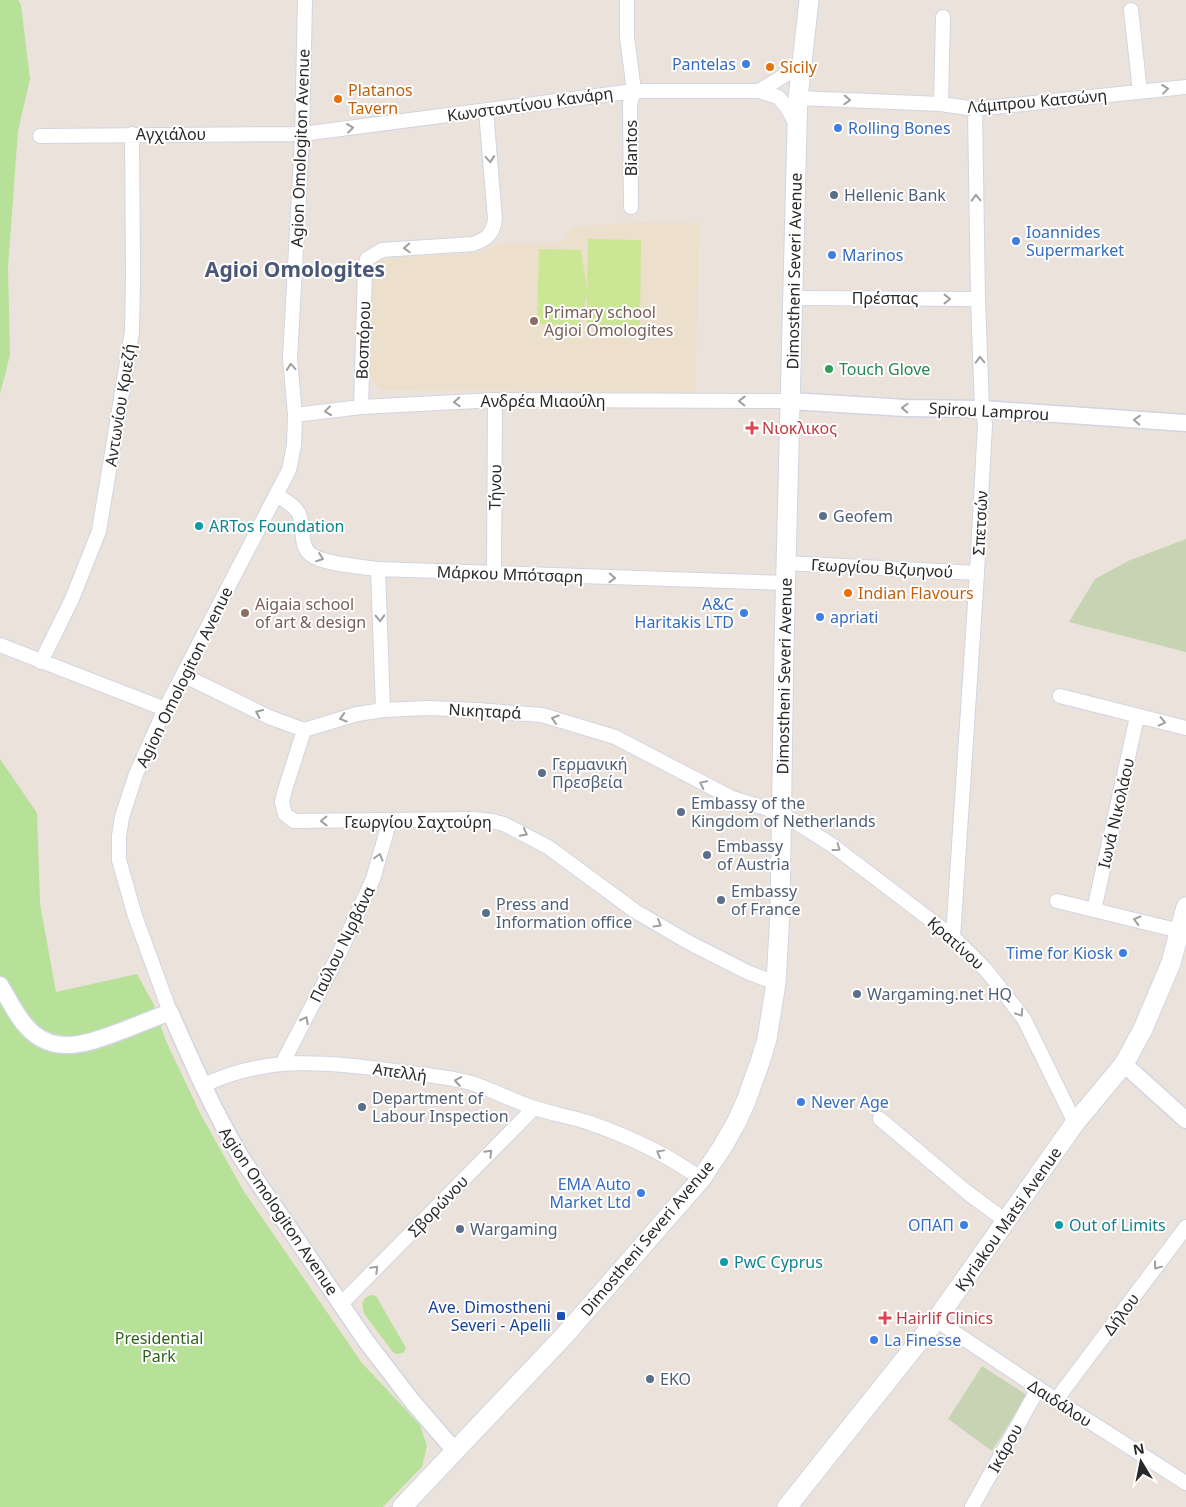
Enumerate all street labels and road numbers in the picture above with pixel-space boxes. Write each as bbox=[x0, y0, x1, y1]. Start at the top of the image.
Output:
street label: Agion Omologiton Avenue bbox=[286, 48, 314, 248]
street label: Κωνσταντίνου Κανάρη bbox=[446, 81, 614, 127]
street label: Λάμπρου Κατσώνη bbox=[966, 84, 1108, 118]
street label: Biantos bbox=[620, 120, 642, 176]
street label: Αγχιάλου bbox=[136, 123, 206, 145]
street label: Dimostheni Severi Avenue bbox=[781, 172, 807, 370]
street label: Πρέσπας bbox=[852, 287, 918, 309]
street label: Βοσπόρου bbox=[351, 300, 375, 380]
street label: Αντωνίου Κριεζή bbox=[99, 342, 141, 468]
street label: Ανδρέα Μιαούλη bbox=[481, 390, 605, 412]
street label: Spirou Lamprou bbox=[928, 397, 1050, 425]
street label: Τήνου bbox=[484, 464, 506, 510]
street label: Σπετσών bbox=[967, 490, 993, 556]
street label: Γεωργίου Βιζυηνού bbox=[810, 553, 954, 583]
street label: Μάρκου Μπότσαρη bbox=[436, 560, 584, 588]
street label: Dimostheni Severi Avenue bbox=[771, 577, 797, 775]
street label: Agion Omologiton Avenue bbox=[131, 583, 237, 771]
street label: Νικηταρά bbox=[448, 698, 522, 724]
street label: Ιωνά Νικολάου bbox=[1093, 756, 1139, 870]
street label: Γεωργίου Σαχτούρη bbox=[344, 811, 492, 833]
street label: Παύλου Νιρβάνα bbox=[304, 882, 380, 1006]
street label: Κρατίνου bbox=[923, 912, 989, 974]
street label: Απελλή bbox=[371, 1057, 429, 1087]
street label: Agion Omologiton Avenue bbox=[214, 1123, 344, 1299]
street label: Kyriakou Matsi Avenue bbox=[950, 1142, 1066, 1296]
street label: Dimostheni Severi Avenue bbox=[575, 1156, 719, 1320]
street label: Σβορώνου bbox=[403, 1170, 473, 1242]
street label: Δήλου bbox=[1098, 1288, 1144, 1340]
street label: Δαιδάλου bbox=[1024, 1374, 1096, 1432]
street label: Ικάρου bbox=[983, 1420, 1027, 1476]

